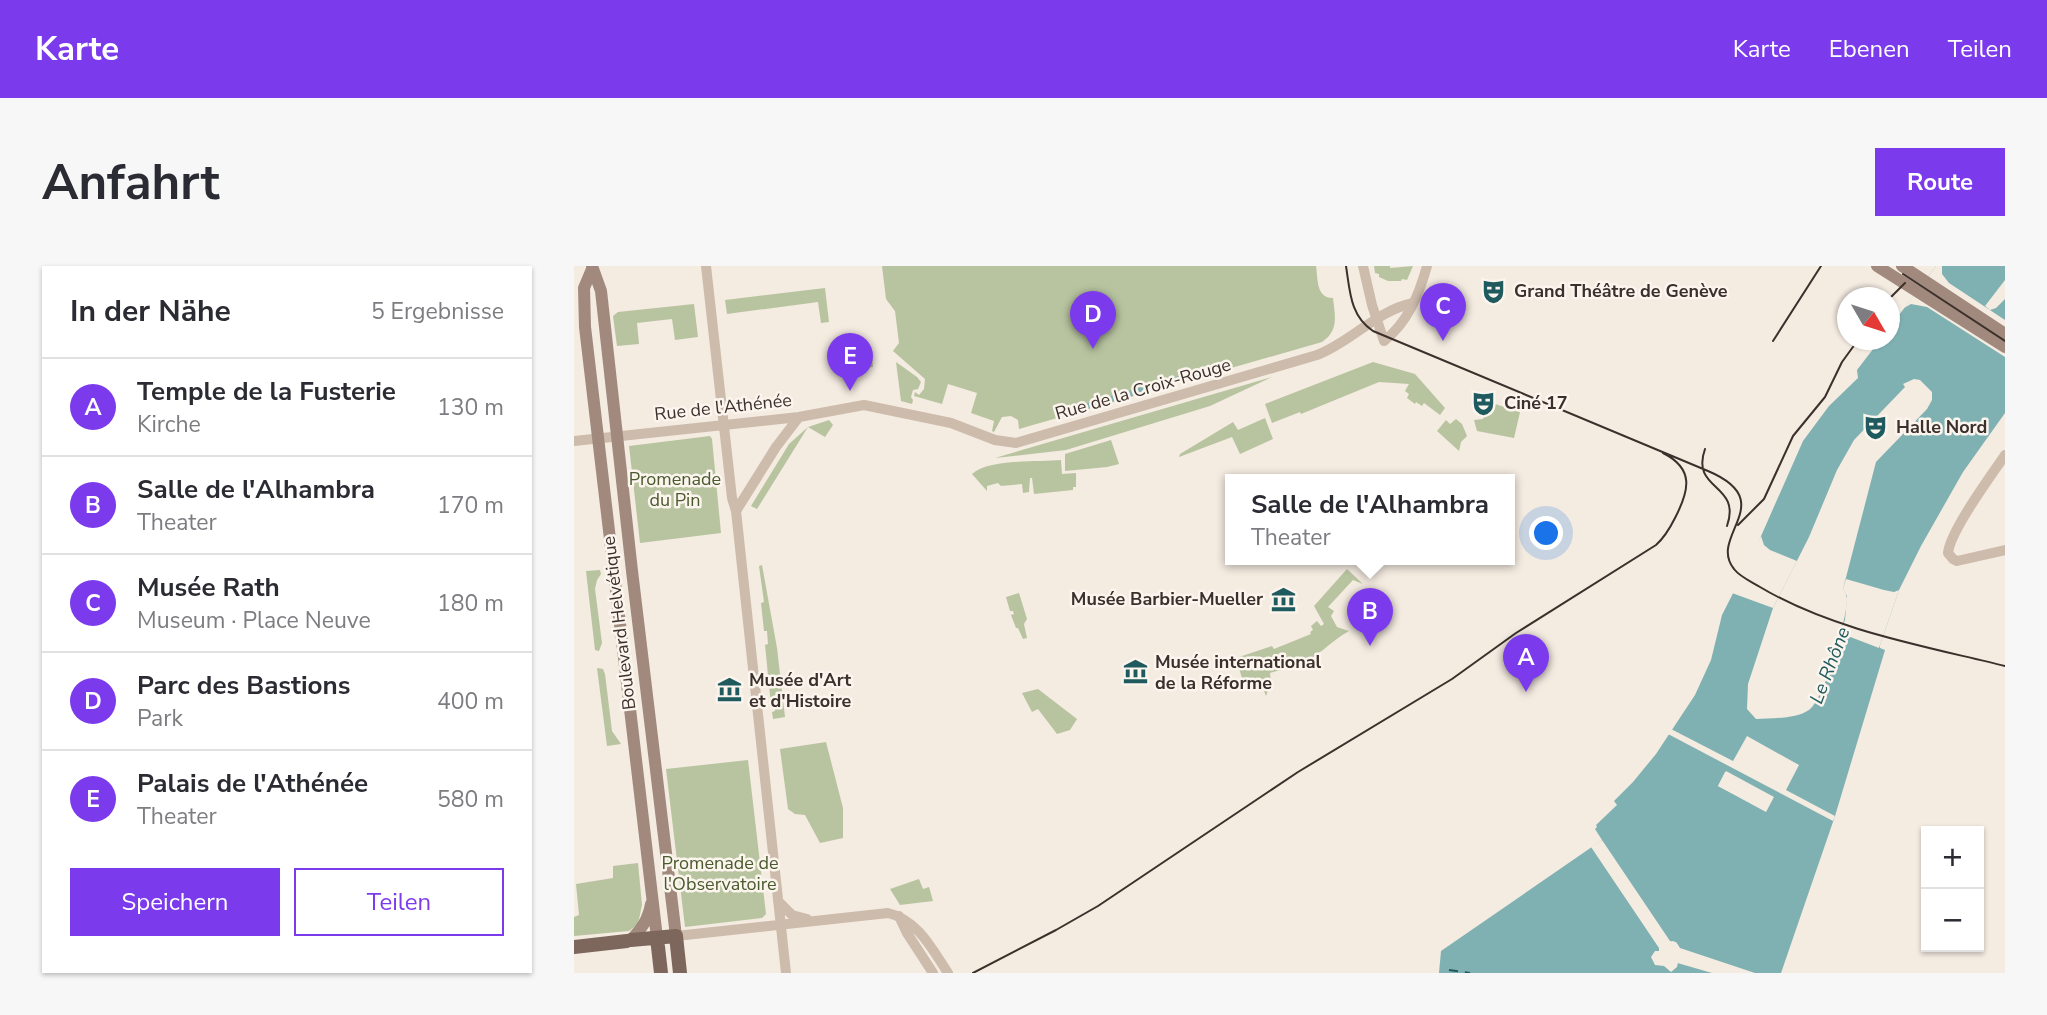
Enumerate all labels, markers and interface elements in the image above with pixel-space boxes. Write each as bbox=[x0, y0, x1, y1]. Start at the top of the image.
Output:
text: Karte bbox=[35, 27, 119, 72]
text: Karte bbox=[1733, 33, 1791, 65]
text: Ebenen bbox=[1829, 33, 1910, 65]
text: Teilen bbox=[1948, 33, 2012, 65]
button: Route bbox=[1875, 148, 2005, 216]
text: Anfahrt bbox=[42, 149, 220, 216]
theatre icon: Grand Théâtre de Genève bbox=[1480, 277, 1508, 305]
place label: Grand Théâtre de Genève bbox=[1514, 279, 1728, 303]
pin: C bbox=[1420, 283, 1466, 341]
north arrow bbox=[1837, 287, 1900, 350]
text: In der Nähe bbox=[70, 291, 231, 332]
pin: D bbox=[1070, 291, 1116, 349]
text: 5 Ergebnisse bbox=[371, 296, 504, 327]
pin: E bbox=[827, 333, 873, 391]
street label: Rue de la Croix-Rouge bbox=[1052, 352, 1234, 426]
text: Temple de la Fusterie bbox=[137, 374, 396, 409]
street label: Rue de l'Athénée bbox=[653, 388, 793, 426]
theatre icon: Ciné 17 bbox=[1470, 389, 1498, 417]
place label: Ciné 17 bbox=[1504, 391, 1568, 415]
text: A bbox=[84, 392, 102, 423]
text: 130 m bbox=[437, 392, 504, 423]
text: Kirche bbox=[137, 409, 201, 440]
theatre icon: Halle Nord bbox=[1862, 413, 1890, 441]
place label: Halle Nord bbox=[1896, 415, 1987, 439]
park label: Promenade du Pin bbox=[629, 467, 721, 512]
text: Salle de l'Alhambra bbox=[137, 472, 375, 507]
popup bbox=[1225, 474, 1515, 565]
text: Salle de l'Alhambra bbox=[1251, 487, 1489, 522]
text: B bbox=[85, 490, 101, 521]
text: 170 m bbox=[437, 490, 504, 521]
text: Theater bbox=[137, 507, 217, 538]
your location bbox=[1529, 516, 1563, 550]
text: Theater bbox=[1251, 522, 1331, 553]
street label: Boulevard Helvétique bbox=[596, 535, 642, 711]
text: Musée Rath bbox=[137, 570, 280, 605]
museum icon: Musée Barbier-Mueller bbox=[1269, 585, 1297, 613]
place label: Musée Barbier-Mueller bbox=[1071, 587, 1263, 611]
text: C bbox=[85, 588, 101, 619]
text: 180 m bbox=[437, 588, 504, 619]
pin: B bbox=[1347, 588, 1393, 646]
text: Museum · Place Neuve bbox=[137, 605, 371, 636]
water label: Le Rhône bbox=[1803, 623, 1856, 707]
pin: A bbox=[1503, 634, 1549, 692]
place label: Musée international de la Réforme bbox=[1155, 650, 1322, 695]
museum icon: Musée international de la Réforme bbox=[1121, 658, 1149, 686]
text: Parc des Bastions bbox=[137, 668, 350, 703]
place label: Musée d'Art et d'Histoire bbox=[749, 668, 852, 713]
museum icon: Musée d'Art et d'Histoire bbox=[715, 676, 743, 704]
text: D bbox=[84, 686, 102, 717]
text: 400 m bbox=[437, 686, 504, 717]
text: Park bbox=[137, 703, 183, 734]
text: Palais de l'Athénée bbox=[137, 766, 368, 801]
text: E bbox=[86, 784, 100, 815]
text: 580 m bbox=[437, 784, 504, 815]
text: Theater bbox=[137, 801, 217, 832]
map controls bbox=[1921, 826, 1984, 952]
button: + bbox=[1921, 826, 1984, 889]
park label: Promenade de l'Observatoire bbox=[661, 851, 779, 896]
button: Speichern bbox=[70, 868, 280, 936]
button: Teilen bbox=[294, 868, 504, 936]
button: − bbox=[1921, 889, 1984, 952]

